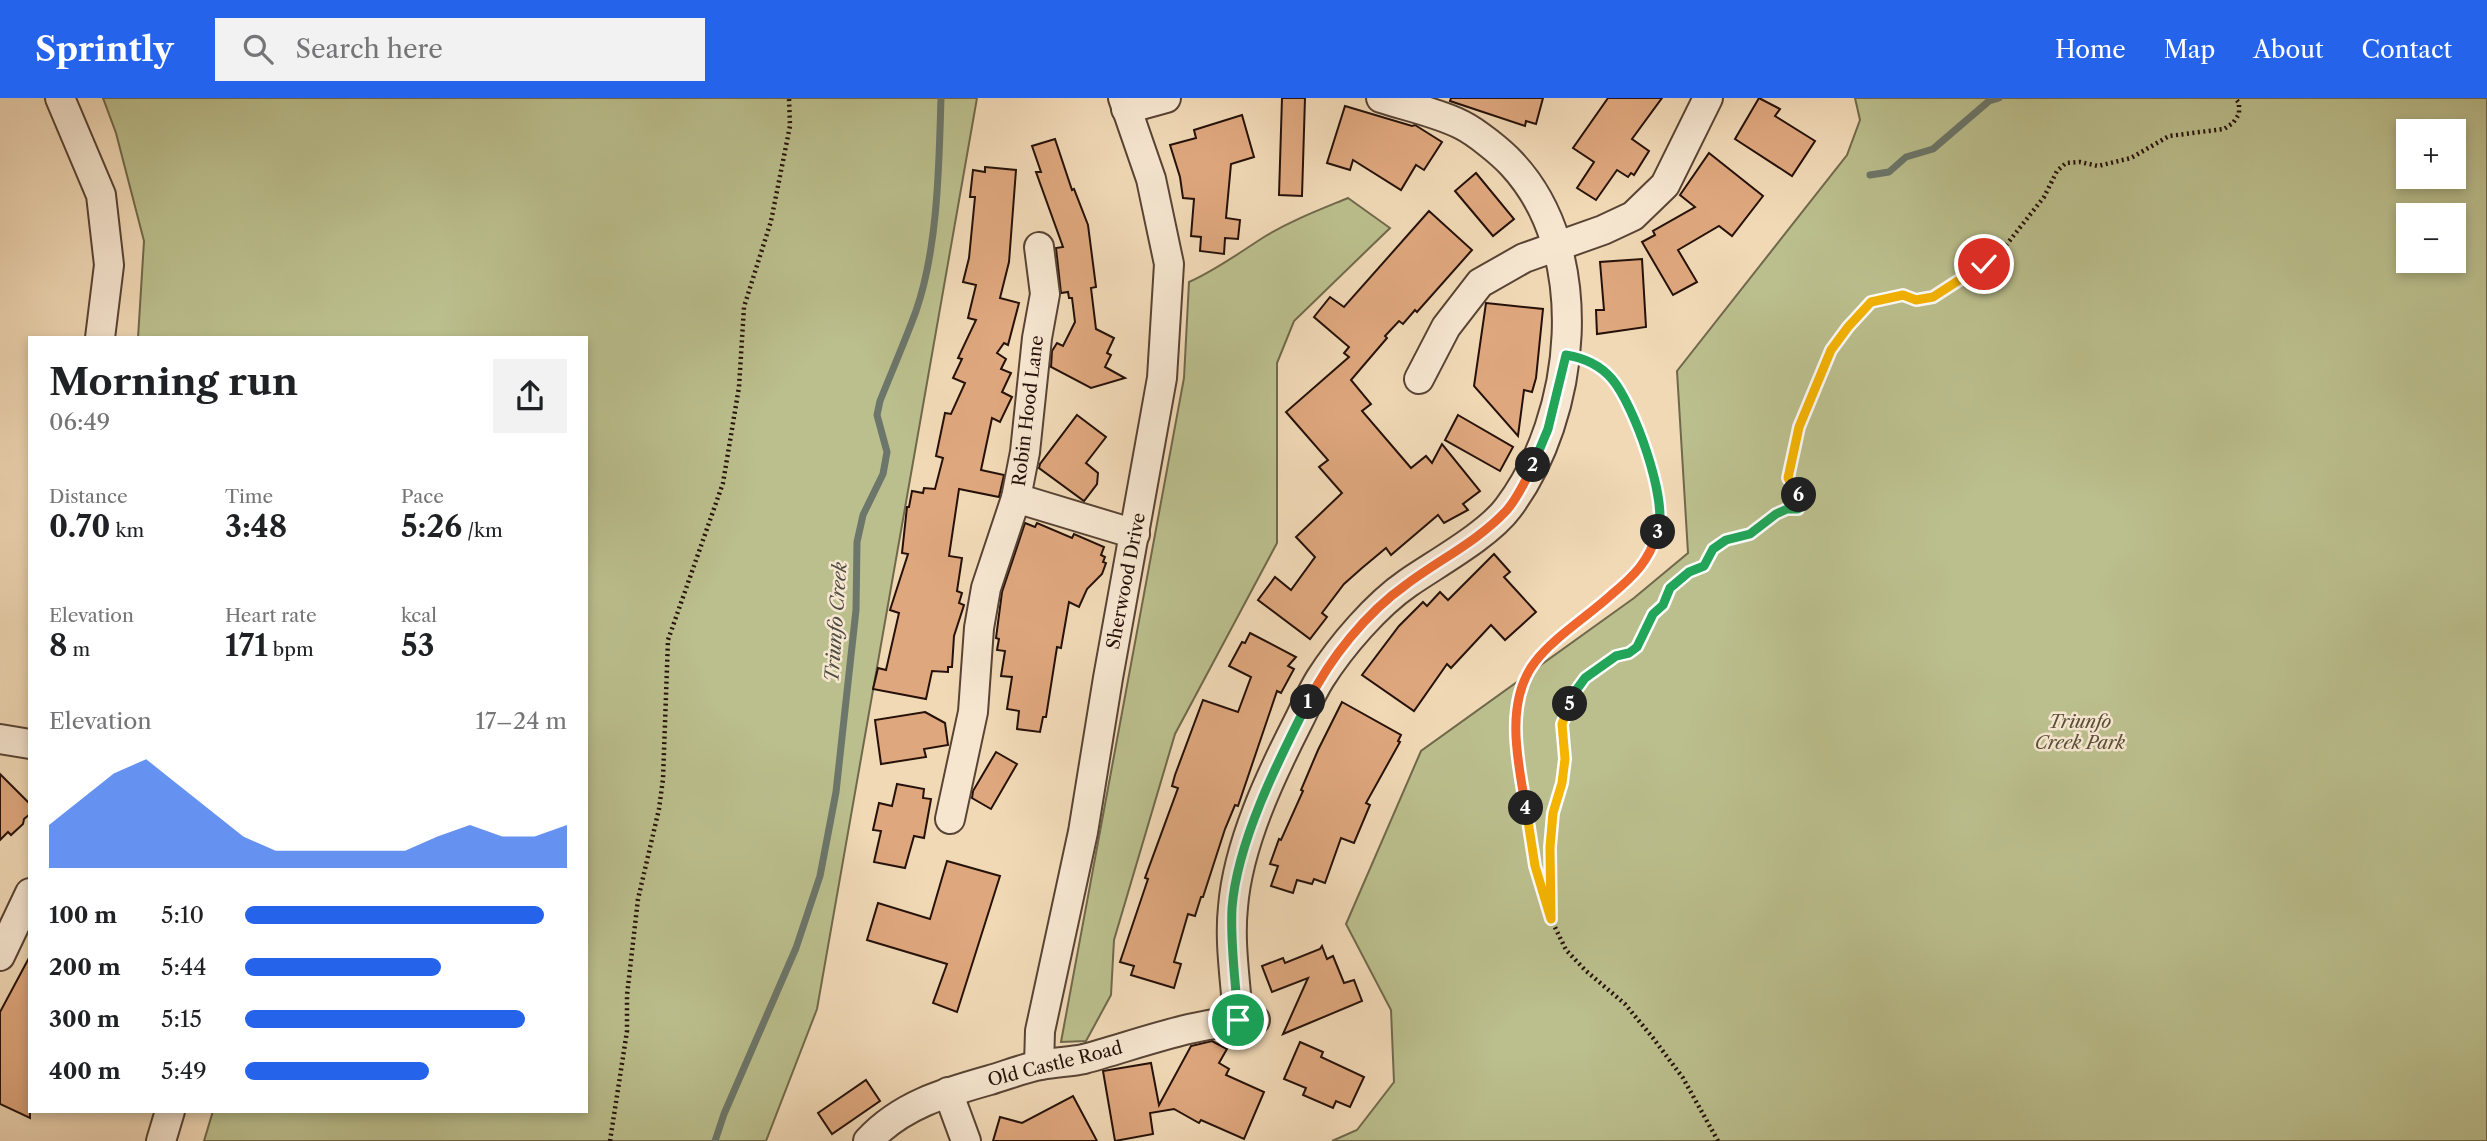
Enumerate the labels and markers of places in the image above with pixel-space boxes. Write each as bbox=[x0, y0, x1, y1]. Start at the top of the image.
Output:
pin bbox=[1954, 234, 2014, 294]
pin: 2 bbox=[1516, 448, 1550, 482]
pin: 6 bbox=[1782, 478, 1816, 512]
pin: 3 bbox=[1640, 514, 1676, 550]
pin: 1 bbox=[1290, 684, 1326, 720]
pin: 5 bbox=[1552, 686, 1588, 722]
pin: 4 bbox=[1508, 790, 1544, 826]
pin bbox=[1208, 990, 1268, 1050]

